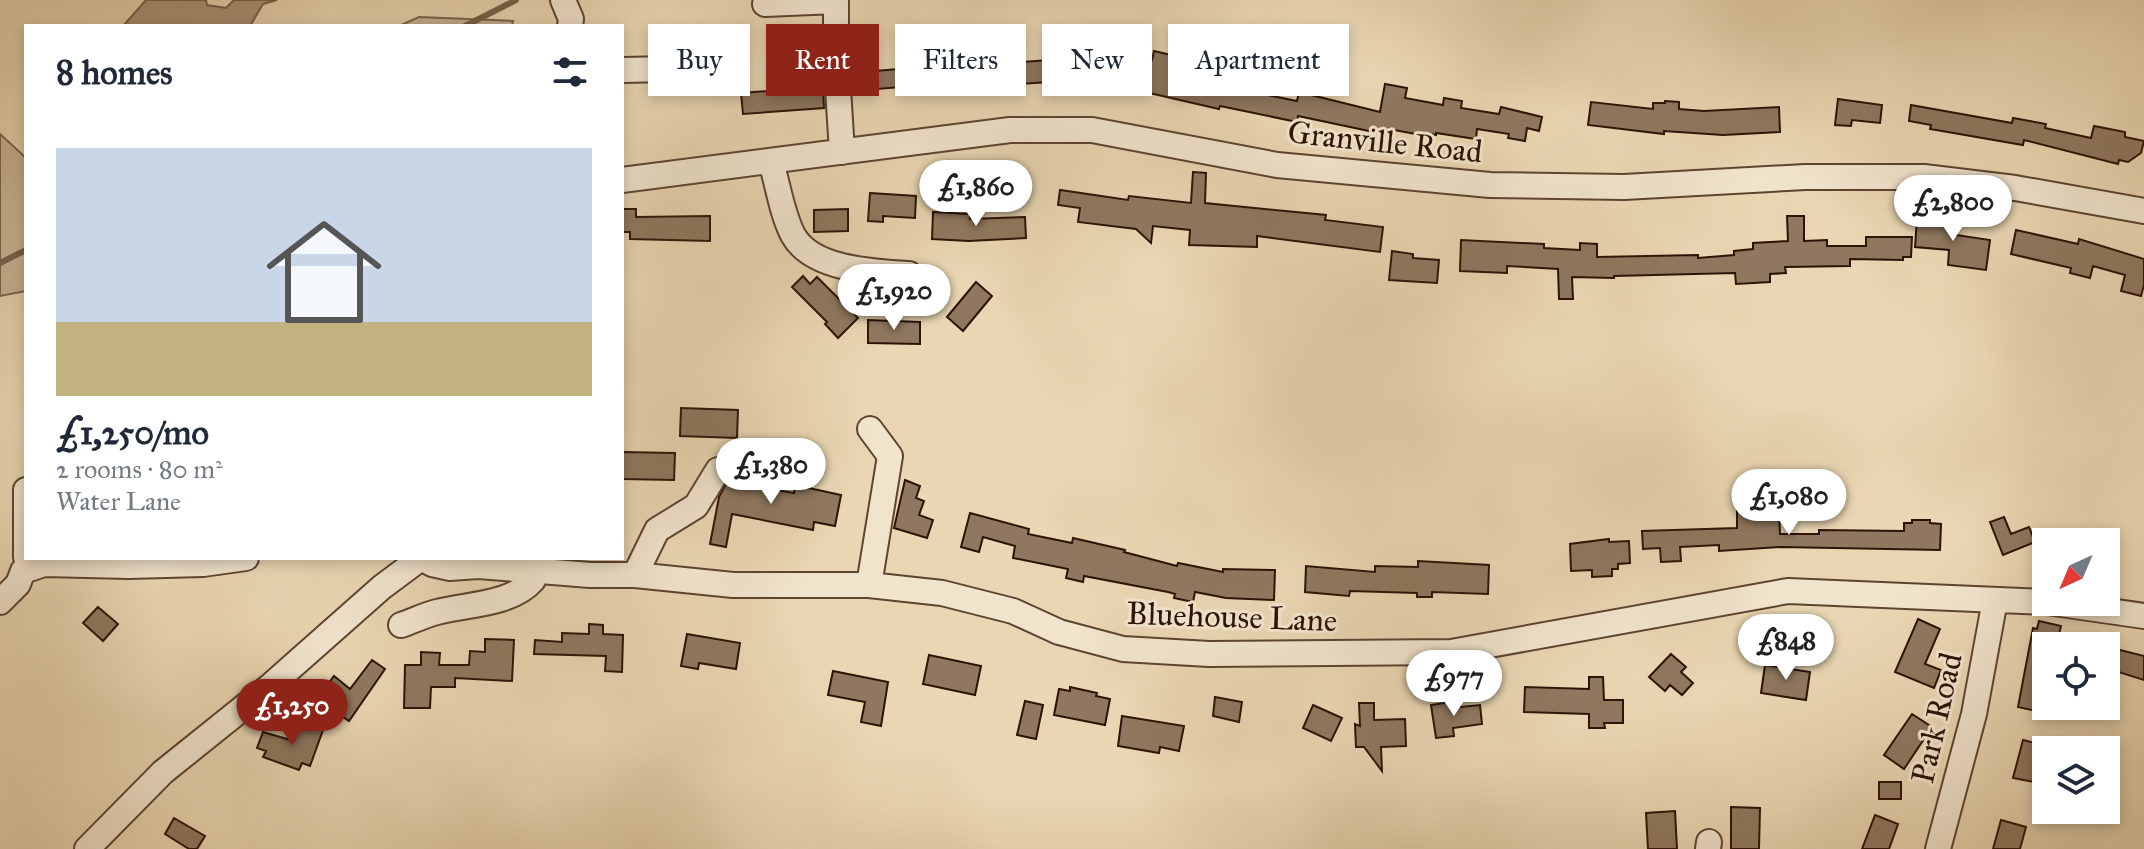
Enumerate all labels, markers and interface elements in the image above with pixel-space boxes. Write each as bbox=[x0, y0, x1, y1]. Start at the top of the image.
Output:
chip: Buy bbox=[648, 24, 750, 96]
chip: Rent bbox=[766, 24, 879, 96]
chip: Filters bbox=[895, 24, 1026, 96]
chip: New bbox=[1042, 24, 1152, 96]
chip: Apartment bbox=[1168, 24, 1349, 96]
icon: filters bbox=[548, 50, 592, 94]
text: 8 homes bbox=[56, 52, 172, 93]
street label: Granville Road bbox=[1286, 112, 1484, 172]
pin: £1,860 bbox=[911, 160, 1041, 228]
text: £1,860 bbox=[937, 170, 1015, 202]
pin: £2,800 bbox=[1888, 175, 2018, 243]
text: £2,800 bbox=[1912, 185, 1994, 217]
icon: home bbox=[252, 200, 396, 344]
pin: £1,920 bbox=[829, 264, 959, 332]
text: £1,920 bbox=[856, 274, 932, 306]
text: £1,250/mo bbox=[56, 412, 209, 453]
pin: £1,380 bbox=[706, 438, 836, 506]
text: £1,380 bbox=[734, 448, 808, 480]
text: 2 rooms · 80 m² bbox=[56, 453, 223, 485]
pin: £1,080 bbox=[1724, 469, 1854, 537]
text: £1,080 bbox=[1749, 479, 1829, 511]
text: Water Lane bbox=[56, 485, 181, 517]
north arrow bbox=[2032, 528, 2120, 616]
map controls bbox=[2032, 528, 2120, 824]
street label: Bluehouse Lane bbox=[1126, 594, 1338, 640]
pin: £848 bbox=[1739, 614, 1833, 682]
text: £848 bbox=[1756, 624, 1816, 656]
button: locate bbox=[2032, 632, 2120, 720]
street label: Park Road bbox=[1903, 649, 1971, 787]
pin: £977 bbox=[1407, 650, 1501, 718]
text: £977 bbox=[1424, 660, 1484, 692]
pin: £1,250 bbox=[227, 679, 357, 747]
text: £1,250 bbox=[255, 689, 329, 721]
button: layers bbox=[2032, 736, 2120, 824]

